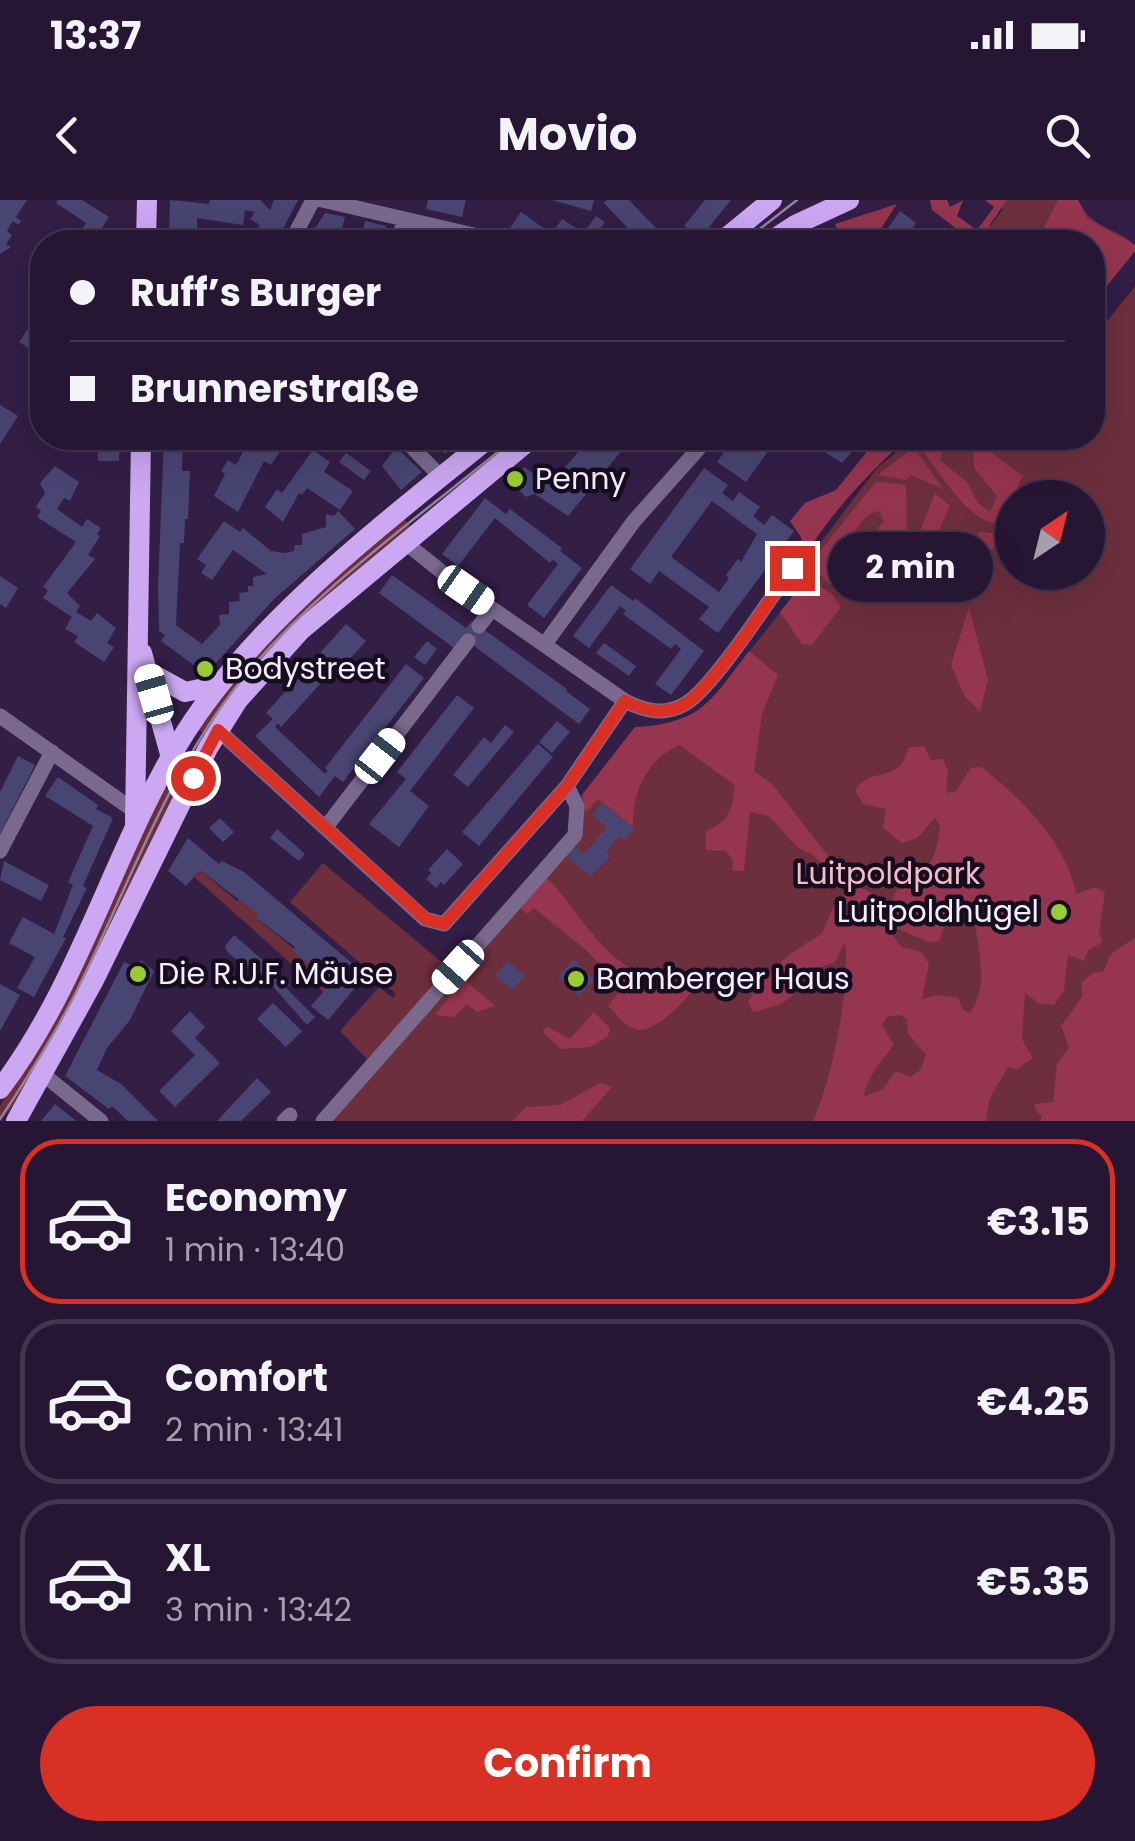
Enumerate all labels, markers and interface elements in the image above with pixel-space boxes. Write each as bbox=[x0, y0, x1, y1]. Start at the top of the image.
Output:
text: 13:37 bbox=[50, 9, 141, 62]
text: Movio bbox=[497, 103, 638, 166]
icon: back bbox=[40, 108, 95, 163]
icon: search bbox=[1040, 108, 1095, 163]
text: Ruff’s Burger bbox=[130, 266, 381, 319]
text: Brunnerstraße bbox=[130, 362, 419, 415]
place label: Penny bbox=[535, 457, 626, 500]
marker: Penny bbox=[504, 468, 526, 490]
north arrow bbox=[995, 480, 1105, 590]
map controls bbox=[995, 480, 1105, 590]
callout: 2 min bbox=[827, 533, 992, 603]
text: 2 min bbox=[866, 544, 955, 589]
route end bbox=[770, 546, 815, 591]
car bbox=[433, 561, 499, 619]
place label: Bodystreet bbox=[225, 647, 386, 690]
marker: Bodystreet bbox=[194, 658, 216, 680]
car bbox=[131, 661, 177, 727]
car bbox=[350, 723, 410, 789]
route start bbox=[171, 756, 216, 801]
park label: Luitpoldpark bbox=[796, 852, 981, 895]
place label: Luitpoldhügel bbox=[837, 890, 1039, 933]
marker: Luitpoldhügel bbox=[1048, 901, 1070, 923]
car bbox=[427, 935, 489, 999]
place label: Die R.U.F. Mäuse bbox=[158, 952, 393, 995]
place label: Bamberger Haus bbox=[596, 957, 850, 1000]
marker: Die R.U.F. Mäuse bbox=[127, 963, 149, 985]
marker: Bamberger Haus bbox=[565, 968, 587, 990]
text: Economy bbox=[165, 1171, 347, 1224]
icon: car bbox=[45, 1177, 135, 1267]
text: €3.15 bbox=[987, 1195, 1090, 1248]
text: 1 min · 13:40 bbox=[165, 1227, 345, 1272]
text: Comfort bbox=[165, 1351, 328, 1404]
icon: car bbox=[45, 1357, 135, 1447]
text: €4.25 bbox=[977, 1375, 1090, 1428]
text: 2 min · 13:41 bbox=[165, 1407, 343, 1452]
text: XL bbox=[165, 1531, 210, 1584]
icon: car bbox=[45, 1537, 135, 1627]
text: €5.35 bbox=[977, 1555, 1090, 1608]
text: 3 min · 13:42 bbox=[165, 1587, 352, 1632]
button: Confirm bbox=[40, 1706, 1095, 1821]

